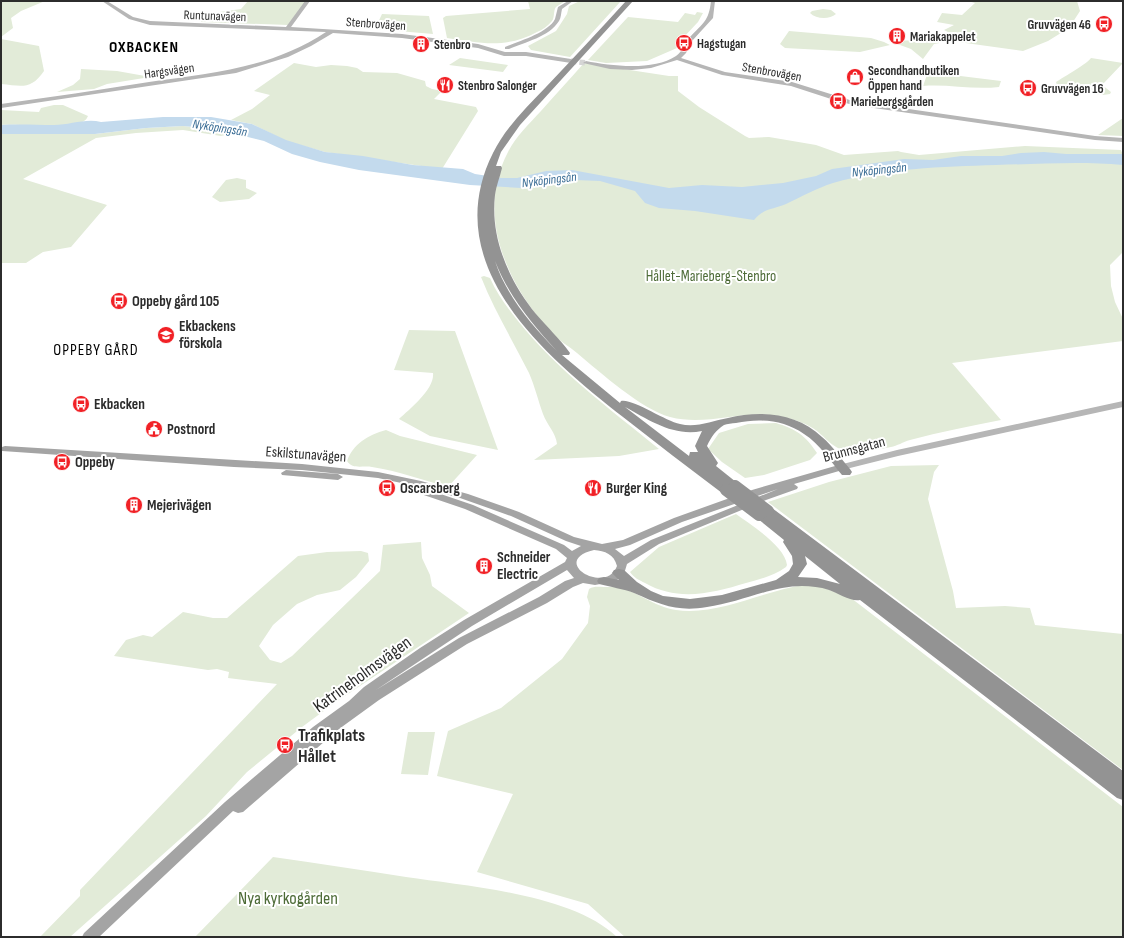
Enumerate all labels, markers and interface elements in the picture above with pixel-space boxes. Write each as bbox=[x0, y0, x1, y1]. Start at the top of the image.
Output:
street label: Runtunavägen bbox=[183, 7, 247, 25]
street label: Stenbrovägen bbox=[345, 14, 407, 34]
bus stop icon: Gruvvägen 46 bbox=[1094, 14, 1114, 34]
place label: Gruvvägen 46 bbox=[1028, 17, 1091, 33]
building icon: Mariakappelet bbox=[887, 26, 907, 46]
place label: Mariakappelet bbox=[910, 29, 976, 45]
bus stop icon: Hagstugan bbox=[674, 33, 694, 53]
building icon: Stenbro bbox=[411, 34, 431, 54]
place label: Hagstugan bbox=[697, 36, 746, 52]
place label: Stenbro bbox=[434, 37, 471, 53]
district label: OXBACKEN bbox=[109, 38, 179, 57]
street label: Stenbrovägen bbox=[741, 59, 803, 85]
street label: Hargsvägen bbox=[143, 60, 195, 82]
place label: Secondhandbutiken Öppen hand bbox=[868, 63, 960, 94]
shop icon: Secondhandbutiken Öppen hand bbox=[845, 67, 865, 87]
restaurant icon: Stenbro Salonger bbox=[435, 75, 455, 95]
place label: Stenbro Salonger bbox=[458, 78, 537, 94]
bus stop icon: Gruvvägen 16 bbox=[1018, 78, 1038, 98]
place label: Gruvvägen 16 bbox=[1041, 81, 1104, 97]
bus stop icon: Mariebergsgården bbox=[828, 91, 848, 111]
place label: Mariebergsgården bbox=[851, 94, 934, 110]
water label: Nyköpingsån bbox=[191, 116, 249, 140]
water label: Nyköpingsån bbox=[851, 159, 908, 181]
water label: Nyköpingsån bbox=[521, 169, 578, 191]
park label: Hållet-Marieberg-Stenbro bbox=[646, 267, 776, 286]
bus stop icon: Oppeby gård 105 bbox=[109, 291, 129, 311]
place label: Oppeby gård 105 bbox=[132, 292, 220, 311]
place label: Ekbackens förskola bbox=[179, 317, 236, 353]
school or university icon: Ekbackens förskola bbox=[156, 325, 176, 345]
district label: OPPEBY GÅRD bbox=[53, 341, 139, 360]
bus stop icon: Ekbacken bbox=[71, 394, 91, 414]
place label: Ekbacken bbox=[94, 395, 145, 414]
public building icon: Postnord bbox=[144, 419, 164, 439]
place label: Postnord bbox=[167, 420, 215, 439]
street label: Brunnsgatan bbox=[821, 432, 887, 467]
street label: Eskilstunavägen bbox=[265, 442, 347, 467]
bus stop icon: Oppeby bbox=[52, 452, 72, 472]
place label: Oppeby bbox=[75, 453, 116, 472]
bus stop icon: Oscarsberg bbox=[377, 478, 397, 498]
restaurant icon: Burger King bbox=[583, 478, 603, 498]
place label: Oscarsberg bbox=[400, 479, 460, 498]
place label: Burger King bbox=[606, 479, 668, 498]
building icon: Mejerivägen bbox=[124, 495, 144, 515]
place label: Mejerivägen bbox=[147, 496, 211, 515]
place label: Schneider Electric bbox=[497, 548, 551, 584]
building icon: Schneider Electric bbox=[474, 556, 494, 576]
street label: Katrineholmsvägen bbox=[309, 632, 415, 717]
place label: Trafikplats Hållet bbox=[298, 725, 365, 767]
bus stop icon: Trafikplats Hållet bbox=[275, 735, 295, 755]
park label: Nya kyrkogården bbox=[238, 888, 338, 909]

